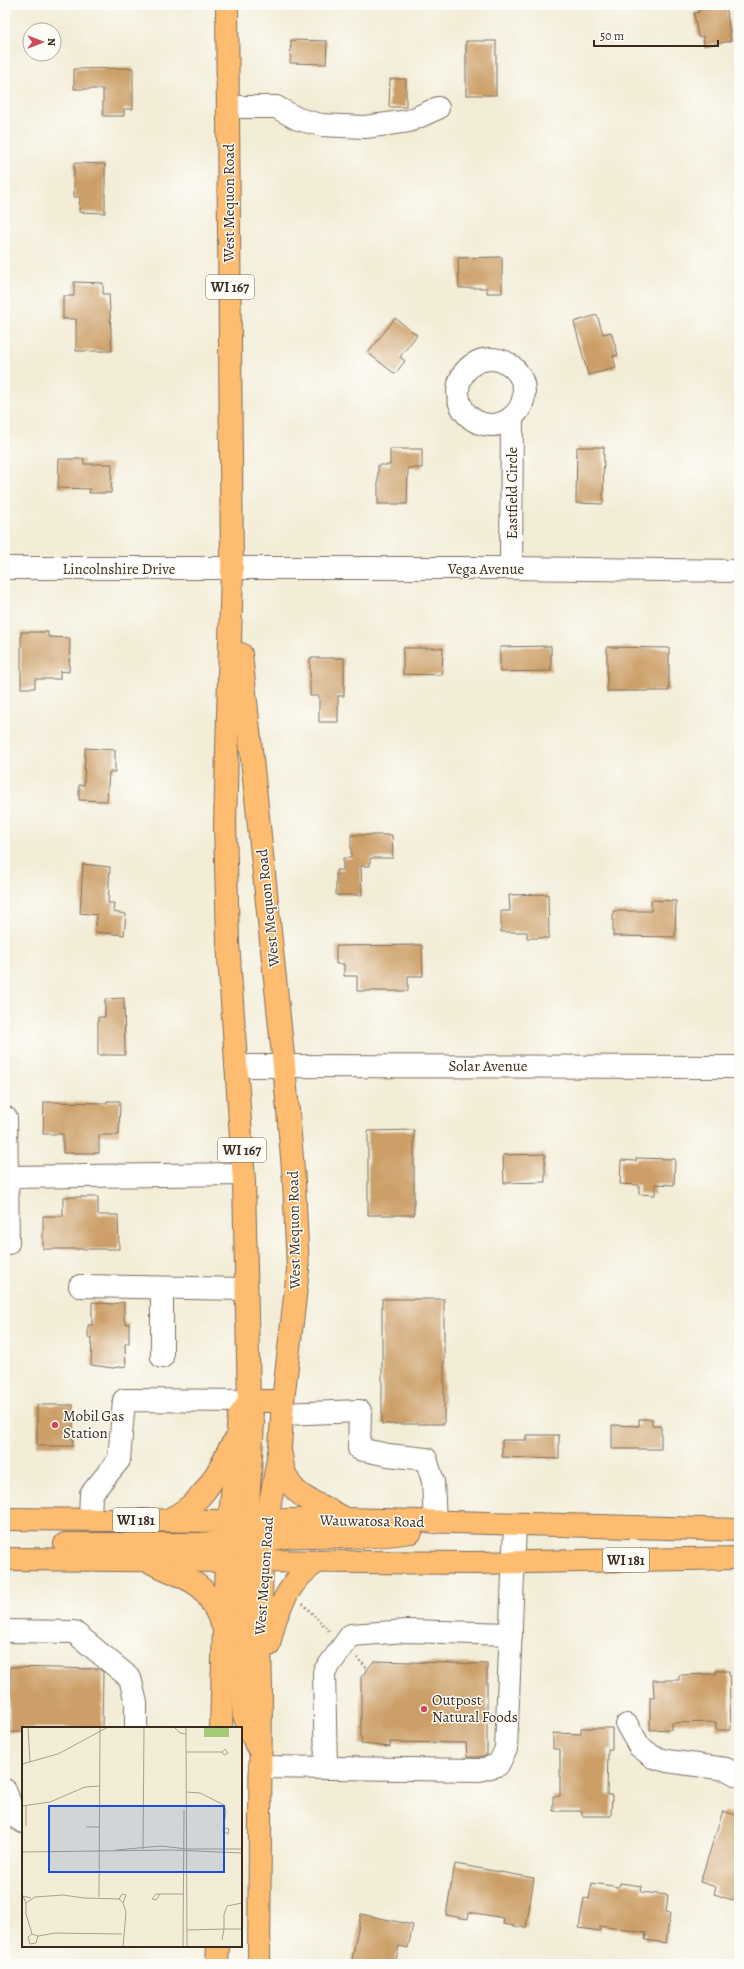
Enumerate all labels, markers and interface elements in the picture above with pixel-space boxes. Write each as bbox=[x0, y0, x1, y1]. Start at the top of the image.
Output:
north arrow bbox=[22, 22, 62, 62]
scale bar bbox=[594, 22, 718, 48]
text: 50 m bbox=[600, 28, 624, 44]
text: N bbox=[44, 38, 59, 46]
street label: West Mequon Road bbox=[219, 143, 239, 263]
road number: WI 167 bbox=[206, 275, 254, 299]
street label: Eastfield Circle bbox=[502, 447, 522, 539]
street label: Lincolnshire Drive bbox=[63, 559, 176, 579]
street label: Vega Avenue bbox=[447, 559, 525, 579]
street label: West Mequon Road bbox=[252, 847, 284, 969]
street label: Solar Avenue bbox=[448, 1056, 528, 1076]
road number: WI 167 bbox=[218, 1138, 266, 1162]
street label: West Mequon Road bbox=[283, 1170, 305, 1290]
place label: Mobil Gas Station bbox=[63, 1406, 124, 1443]
marker: Mobil Gas Station bbox=[50, 1420, 60, 1430]
road number: WI 181 bbox=[113, 1508, 159, 1532]
street label: Wauwatosa Road bbox=[318, 1510, 426, 1532]
street label: West Mequon Road bbox=[250, 1515, 278, 1637]
road number: WI 181 bbox=[603, 1548, 649, 1572]
place label: Outpost Natural Foods bbox=[432, 1690, 518, 1727]
marker: Outpost Natural Foods bbox=[419, 1704, 429, 1714]
inset map bbox=[22, 1727, 242, 1947]

